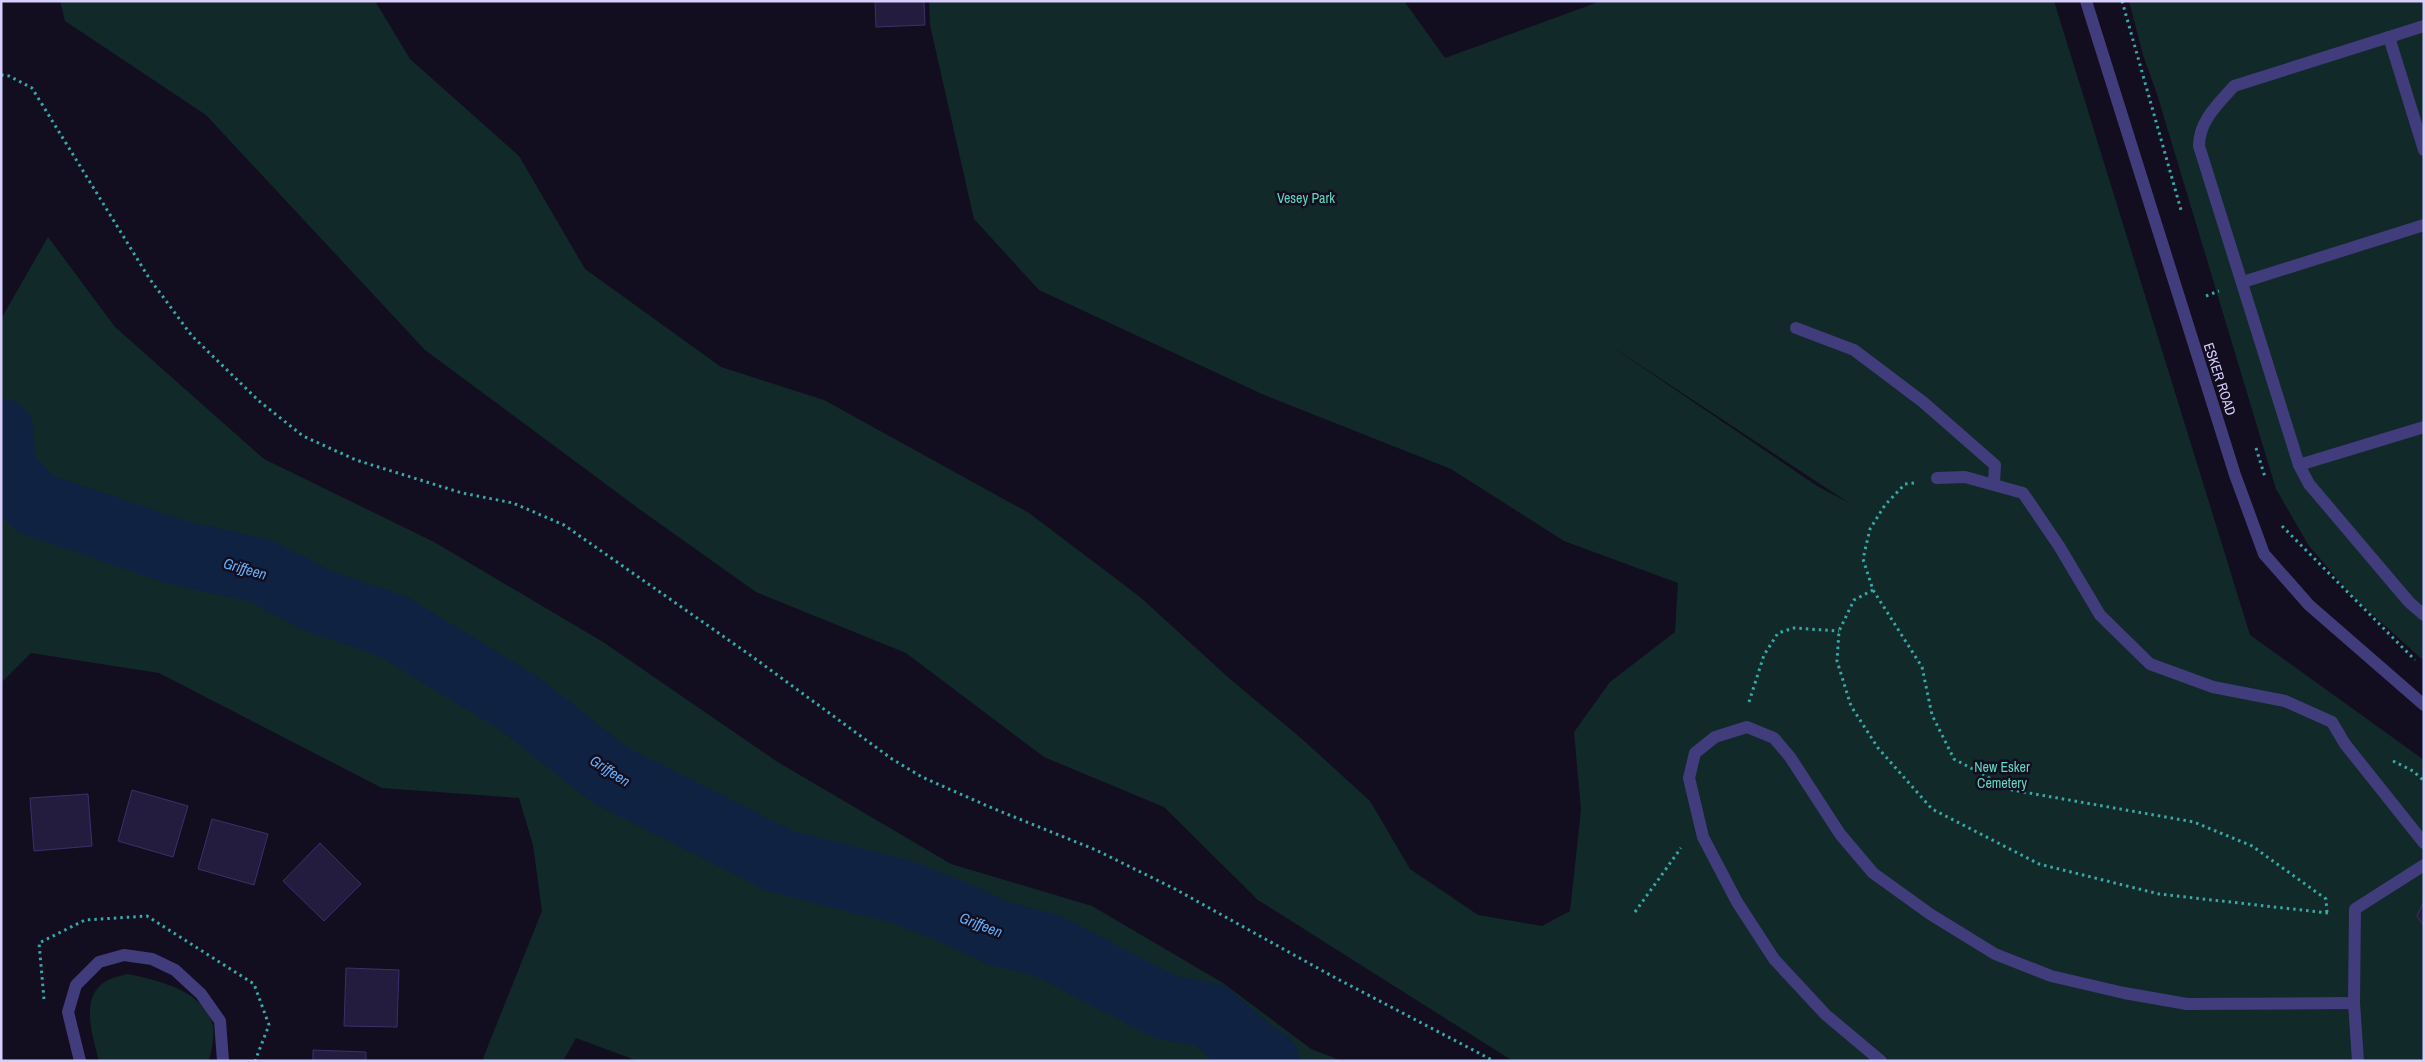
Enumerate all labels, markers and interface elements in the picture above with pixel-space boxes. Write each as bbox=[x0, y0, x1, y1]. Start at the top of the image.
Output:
park label: Vesey Park bbox=[1277, 189, 1335, 207]
street label: ESKER ROAD bbox=[2200, 340, 2240, 418]
water label: Griffeen bbox=[221, 552, 269, 585]
water label: Griffeen bbox=[586, 750, 635, 792]
park label: New Esker Cemetery bbox=[1974, 758, 2030, 792]
water label: Griffeen bbox=[957, 907, 1006, 942]

